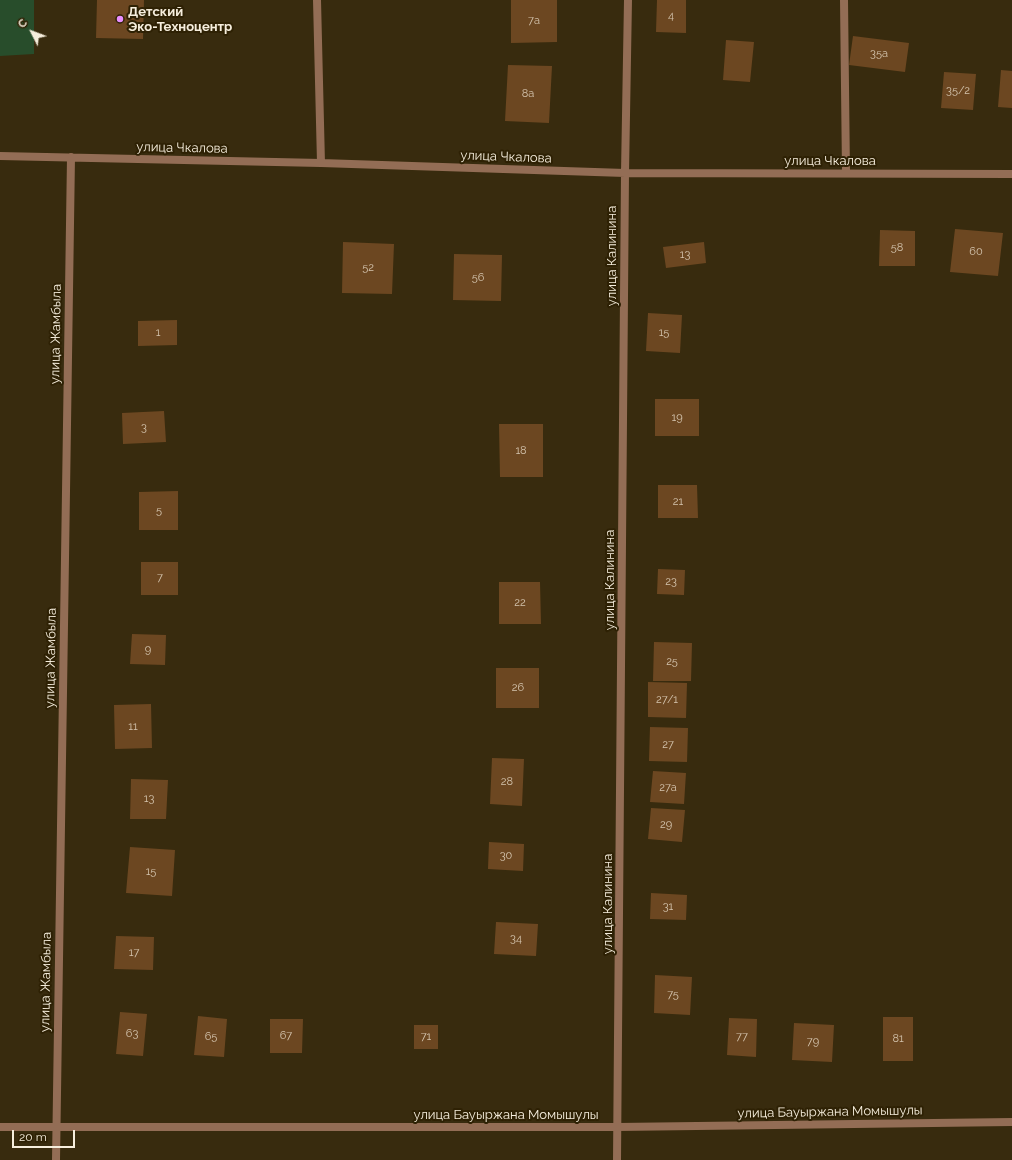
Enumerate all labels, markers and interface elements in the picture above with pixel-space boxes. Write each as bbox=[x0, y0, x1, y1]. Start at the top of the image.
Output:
place label: Детский Эко-Техноцентр bbox=[128, 4, 232, 35]
house number: 4 bbox=[668, 9, 674, 23]
north arrow bbox=[12, 12, 52, 52]
marker: Детский Эко-Техноцентр bbox=[115, 14, 125, 24]
house number: 7а bbox=[528, 14, 540, 28]
text: С bbox=[15, 16, 30, 31]
house number: 35а bbox=[870, 47, 888, 61]
house number: 35/2 bbox=[946, 84, 970, 98]
house number: 8а bbox=[522, 87, 534, 101]
street label: улица Чкалова bbox=[136, 139, 228, 157]
street label: улица Чкалова bbox=[460, 148, 552, 166]
street label: улица Чкалова bbox=[784, 153, 876, 169]
street label: улица Калинина bbox=[604, 206, 620, 306]
house number: 58 bbox=[891, 241, 903, 255]
house number: 60 bbox=[969, 245, 983, 259]
house number: 13 bbox=[680, 248, 690, 262]
house number: 52 bbox=[362, 261, 374, 275]
house number: 56 bbox=[472, 271, 484, 285]
street label: улица Жамбыла bbox=[47, 284, 65, 384]
house number: 1 bbox=[156, 326, 160, 340]
house number: 15 bbox=[659, 326, 669, 340]
house number: 19 bbox=[671, 411, 683, 425]
house number: 3 bbox=[141, 421, 147, 435]
house number: 18 bbox=[515, 444, 527, 458]
house number: 21 bbox=[673, 495, 683, 509]
house number: 5 bbox=[156, 504, 162, 518]
street label: улица Калинина bbox=[602, 530, 618, 630]
house number: 7 bbox=[157, 571, 163, 585]
house number: 23 bbox=[665, 575, 677, 589]
house number: 22 bbox=[514, 596, 526, 610]
street label: улица Жамбыла bbox=[42, 608, 60, 708]
house number: 9 bbox=[145, 643, 151, 657]
house number: 25 bbox=[666, 655, 678, 669]
house number: 26 bbox=[512, 681, 524, 695]
house number: 27/1 bbox=[656, 693, 678, 707]
house number: 11 bbox=[128, 720, 138, 734]
house number: 27 bbox=[662, 738, 674, 752]
house number: 28 bbox=[501, 775, 513, 789]
house number: 27а bbox=[659, 781, 677, 795]
house number: 13 bbox=[144, 792, 154, 806]
house number: 29 bbox=[660, 818, 672, 832]
house number: 30 bbox=[500, 849, 512, 863]
street label: улица Калинина bbox=[600, 854, 616, 954]
house number: 15 bbox=[146, 865, 156, 879]
house number: 31 bbox=[663, 900, 673, 914]
street label: улица Жамбыла bbox=[37, 932, 55, 1032]
house number: 34 bbox=[510, 932, 522, 946]
house number: 17 bbox=[129, 946, 139, 960]
house number: 75 bbox=[667, 988, 679, 1002]
house number: 63 bbox=[126, 1027, 138, 1041]
house number: 67 bbox=[280, 1029, 292, 1043]
house number: 65 bbox=[205, 1030, 217, 1044]
house number: 71 bbox=[421, 1030, 431, 1044]
house number: 77 bbox=[736, 1030, 748, 1044]
house number: 81 bbox=[892, 1032, 904, 1046]
house number: 79 bbox=[807, 1035, 819, 1049]
street label: улица Бауыржана Момышулы bbox=[737, 1103, 923, 1121]
street label: улица Бауыржана Момышулы bbox=[413, 1107, 599, 1123]
scale bar bbox=[14, 1122, 77, 1148]
text: 20 m bbox=[19, 1130, 47, 1144]

